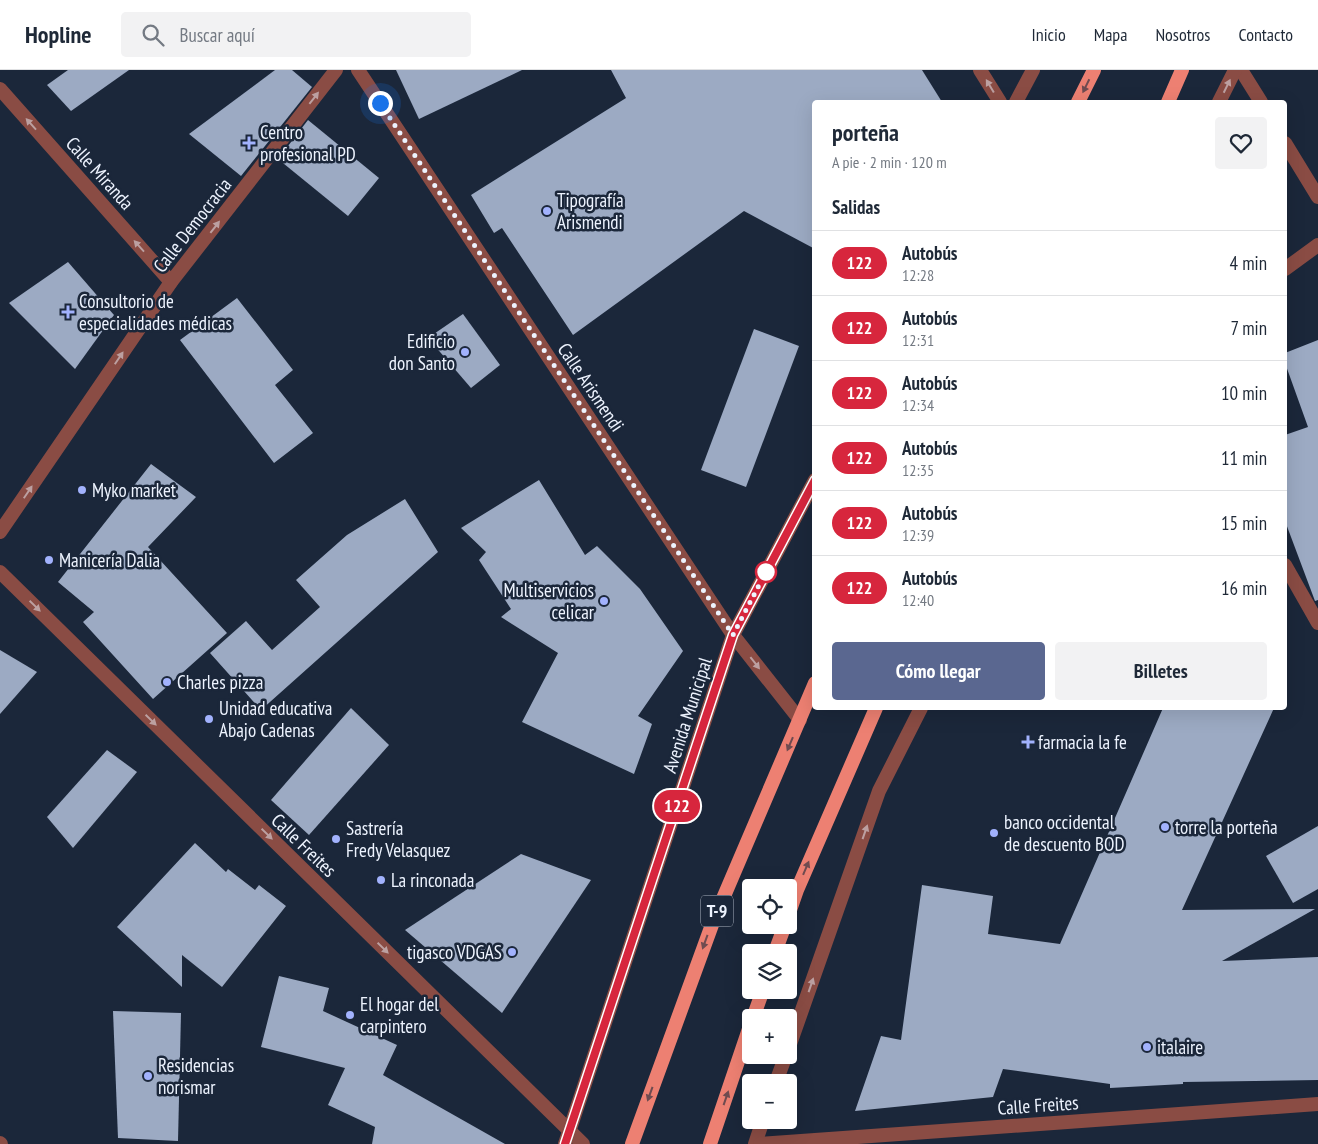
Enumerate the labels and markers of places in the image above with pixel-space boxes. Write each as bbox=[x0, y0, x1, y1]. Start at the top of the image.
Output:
place label: Centro profesional PD bbox=[260, 120, 356, 166]
marker: Centro profesional PD bbox=[242, 136, 256, 150]
place label: Tipografía Arismendi bbox=[557, 188, 624, 234]
marker: Tipografía Arismendi bbox=[541, 205, 553, 217]
place label: Consultorio de especialidades médicas bbox=[79, 289, 232, 335]
marker: Consultorio de especialidades médicas bbox=[61, 305, 75, 319]
place label: Edificio don Santo bbox=[389, 329, 455, 375]
marker: Edificio don Santo bbox=[459, 346, 471, 358]
place label: Myko market bbox=[92, 478, 177, 502]
marker: Myko market bbox=[76, 484, 88, 496]
place label: Manicería Dalia bbox=[59, 548, 160, 572]
marker: Manicería Dalia bbox=[43, 554, 55, 566]
unlabelled marker bbox=[755, 561, 777, 583]
place label: Multiservicios celicar bbox=[503, 578, 595, 624]
marker: Multiservicios celicar bbox=[598, 595, 610, 607]
place label: Charles pizza bbox=[177, 670, 263, 694]
marker: Charles pizza bbox=[161, 676, 173, 688]
place label: Unidad educativa Abajo Cadenas bbox=[219, 696, 332, 742]
marker: Unidad educativa Abajo Cadenas bbox=[203, 713, 215, 725]
place label: farmacia la fe bbox=[1038, 730, 1127, 754]
marker: farmacia la fe bbox=[1022, 736, 1034, 748]
place label: banco occidental de descuento BOD bbox=[1004, 810, 1124, 856]
place label: torre la porteña bbox=[1175, 815, 1278, 839]
place label: Sastrería Fredy Velasquez bbox=[346, 816, 451, 862]
marker: torre la porteña bbox=[1159, 821, 1171, 833]
marker: banco occidental de descuento BOD bbox=[988, 827, 1000, 839]
marker: Sastrería Fredy Velasquez bbox=[330, 833, 342, 845]
place label: La rinconada bbox=[391, 868, 474, 892]
marker: La rinconada bbox=[375, 874, 387, 886]
place label: tigasco VDGAS bbox=[407, 940, 502, 964]
marker: tigasco VDGAS bbox=[506, 946, 518, 958]
place label: El hogar del carpintero bbox=[360, 992, 439, 1038]
marker: El hogar del carpintero bbox=[344, 1009, 356, 1021]
place label: italaire bbox=[1157, 1035, 1203, 1059]
marker: italaire bbox=[1141, 1041, 1153, 1053]
place label: Residencias norismar bbox=[158, 1053, 234, 1099]
marker: Residencias norismar bbox=[142, 1070, 154, 1082]

